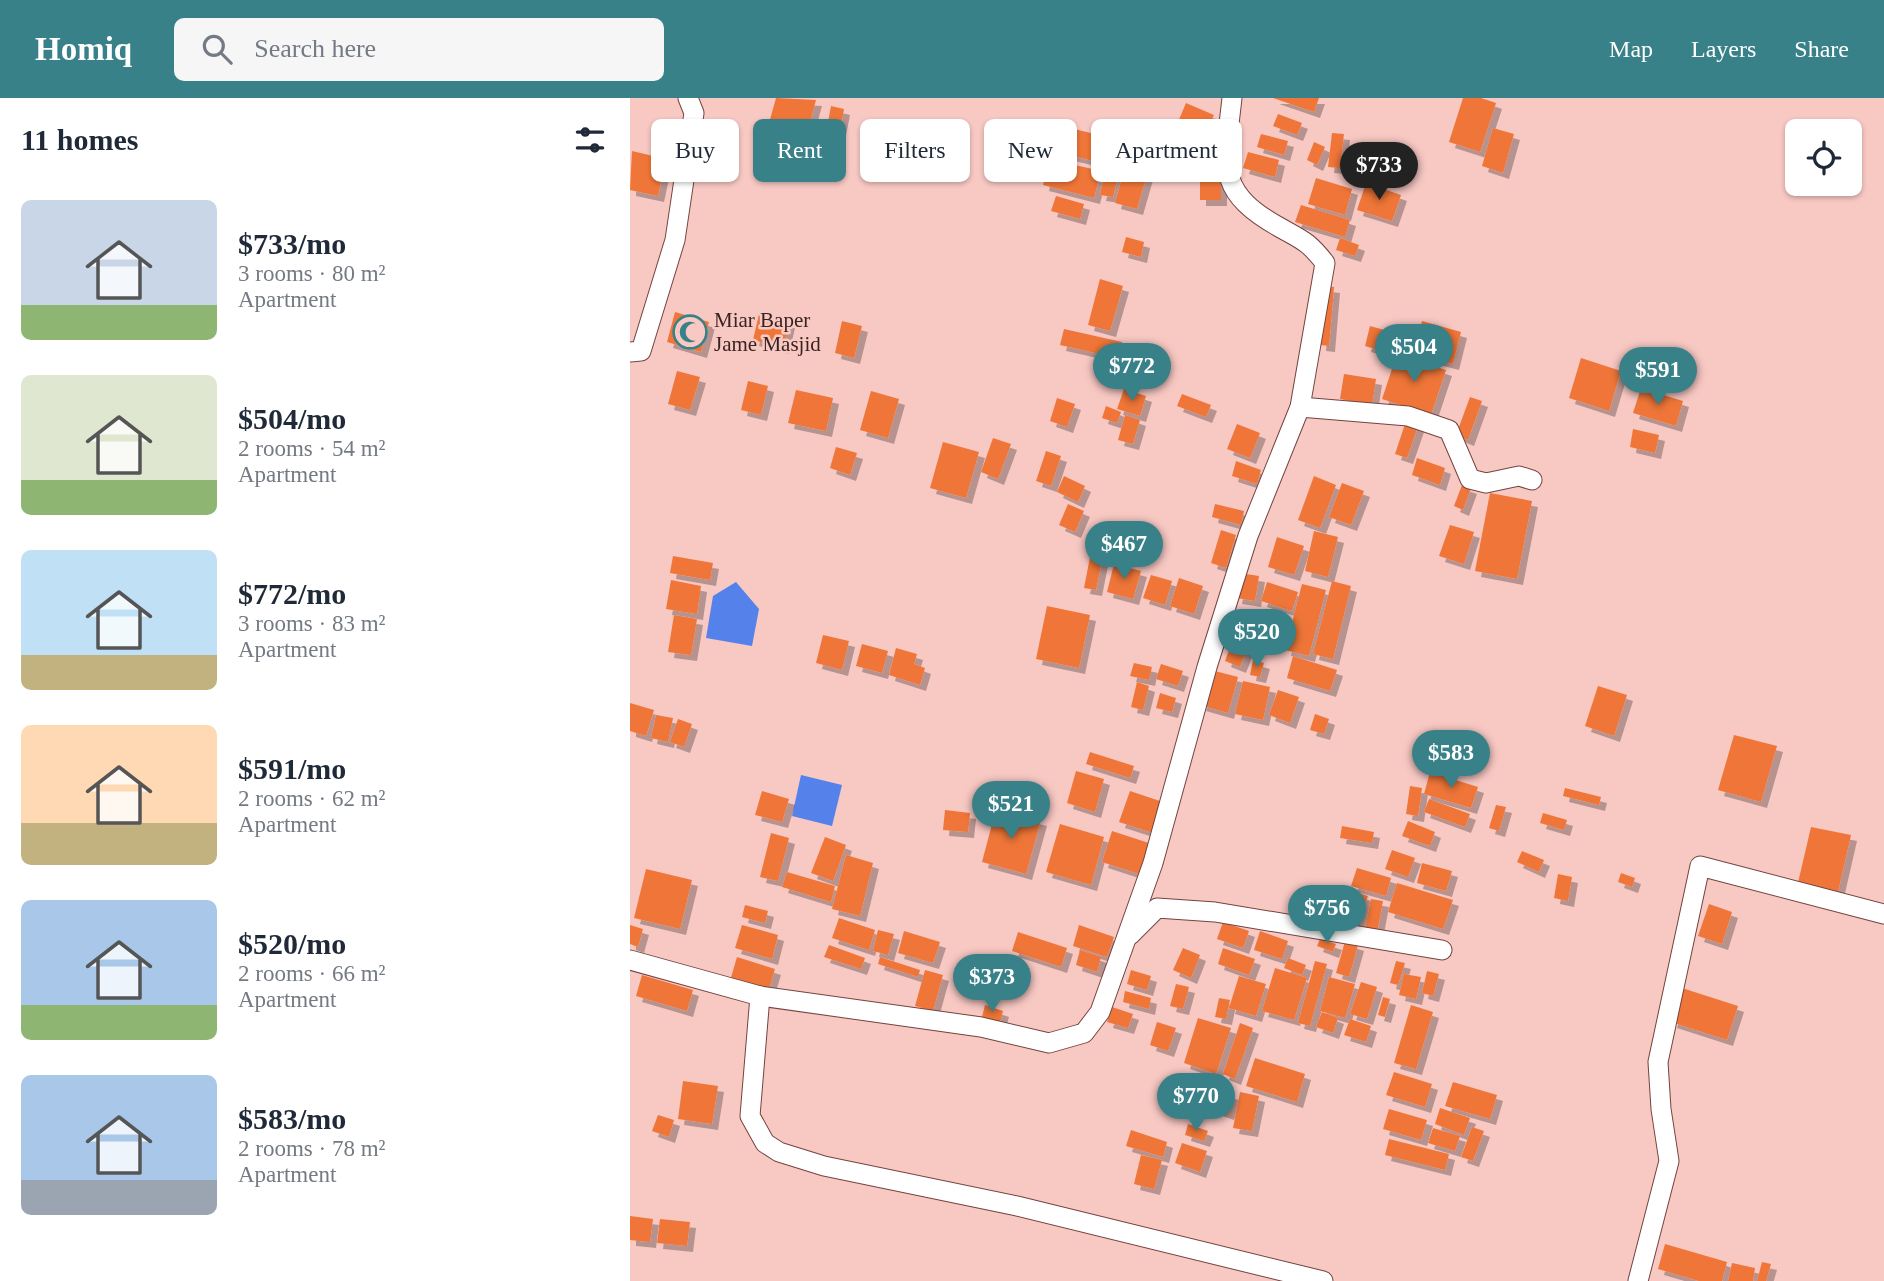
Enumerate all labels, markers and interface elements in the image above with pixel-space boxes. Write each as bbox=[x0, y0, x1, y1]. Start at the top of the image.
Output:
search box bbox=[174, 18, 664, 81]
icon: search bbox=[198, 30, 236, 68]
text: Homiq bbox=[35, 31, 132, 67]
text: Search here bbox=[254, 34, 376, 63]
text: Map bbox=[1609, 36, 1653, 62]
text: Layers bbox=[1691, 36, 1756, 62]
text: Share bbox=[1794, 36, 1849, 62]
chip: Buy bbox=[651, 119, 739, 182]
chip: Rent bbox=[753, 119, 846, 182]
chip: Filters bbox=[860, 119, 970, 182]
chip: New bbox=[984, 119, 1077, 182]
chip: Apartment bbox=[1091, 119, 1242, 182]
map controls bbox=[1785, 119, 1862, 196]
button: locate bbox=[1785, 119, 1862, 196]
icon: filters bbox=[571, 121, 609, 159]
text: 11 homes bbox=[21, 123, 139, 156]
pin: $733 bbox=[1338, 142, 1420, 202]
text: $733 bbox=[1356, 152, 1402, 177]
text: $733/mo bbox=[238, 227, 346, 260]
icon: home bbox=[77, 228, 161, 312]
text: 3 rooms · 80 m² bbox=[238, 261, 385, 286]
text: Apartment bbox=[238, 287, 336, 312]
place label: Miar Baper Jame Masjid bbox=[714, 308, 821, 356]
mosque icon: Miar Baper Jame Masjid bbox=[671, 313, 709, 351]
pin: $504 bbox=[1373, 324, 1455, 384]
text: $504 bbox=[1391, 334, 1437, 359]
pin: $772 bbox=[1091, 344, 1173, 403]
pin: $591 bbox=[1617, 348, 1699, 407]
text: $772 bbox=[1109, 353, 1155, 378]
text: $591 bbox=[1635, 357, 1681, 382]
text: $504/mo bbox=[238, 402, 346, 435]
icon: home bbox=[77, 403, 161, 487]
text: 2 rooms · 54 m² bbox=[238, 436, 385, 461]
text: Apartment bbox=[238, 462, 336, 487]
pin: $467 bbox=[1083, 522, 1165, 581]
text: $467 bbox=[1101, 531, 1147, 556]
text: $772/mo bbox=[238, 577, 346, 610]
icon: home bbox=[77, 578, 161, 662]
pin: $520 bbox=[1216, 610, 1298, 669]
text: 3 rooms · 83 m² bbox=[238, 611, 385, 636]
text: $520 bbox=[1234, 619, 1280, 644]
text: Apartment bbox=[238, 637, 336, 662]
pin: $583 bbox=[1410, 730, 1492, 790]
text: $583 bbox=[1428, 740, 1474, 765]
text: $591/mo bbox=[238, 752, 346, 785]
icon: home bbox=[77, 753, 161, 837]
pin: $521 bbox=[970, 782, 1052, 841]
text: 2 rooms · 62 m² bbox=[238, 786, 385, 811]
text: $521 bbox=[988, 791, 1034, 816]
text: Apartment bbox=[238, 812, 336, 837]
pin: $756 bbox=[1286, 886, 1368, 945]
text: $756 bbox=[1304, 895, 1350, 920]
text: $520/mo bbox=[238, 927, 346, 960]
icon: home bbox=[77, 928, 161, 1012]
pin: $373 bbox=[951, 954, 1033, 1014]
text: 2 rooms · 66 m² bbox=[238, 961, 385, 986]
text: $373 bbox=[969, 964, 1015, 989]
text: Apartment bbox=[238, 987, 336, 1012]
pin: $770 bbox=[1155, 1074, 1237, 1133]
text: $770 bbox=[1173, 1083, 1219, 1108]
text: $583/mo bbox=[238, 1102, 346, 1135]
icon: home bbox=[77, 1103, 161, 1187]
text: 2 rooms · 78 m² bbox=[238, 1136, 385, 1161]
text: Apartment bbox=[238, 1162, 336, 1187]

